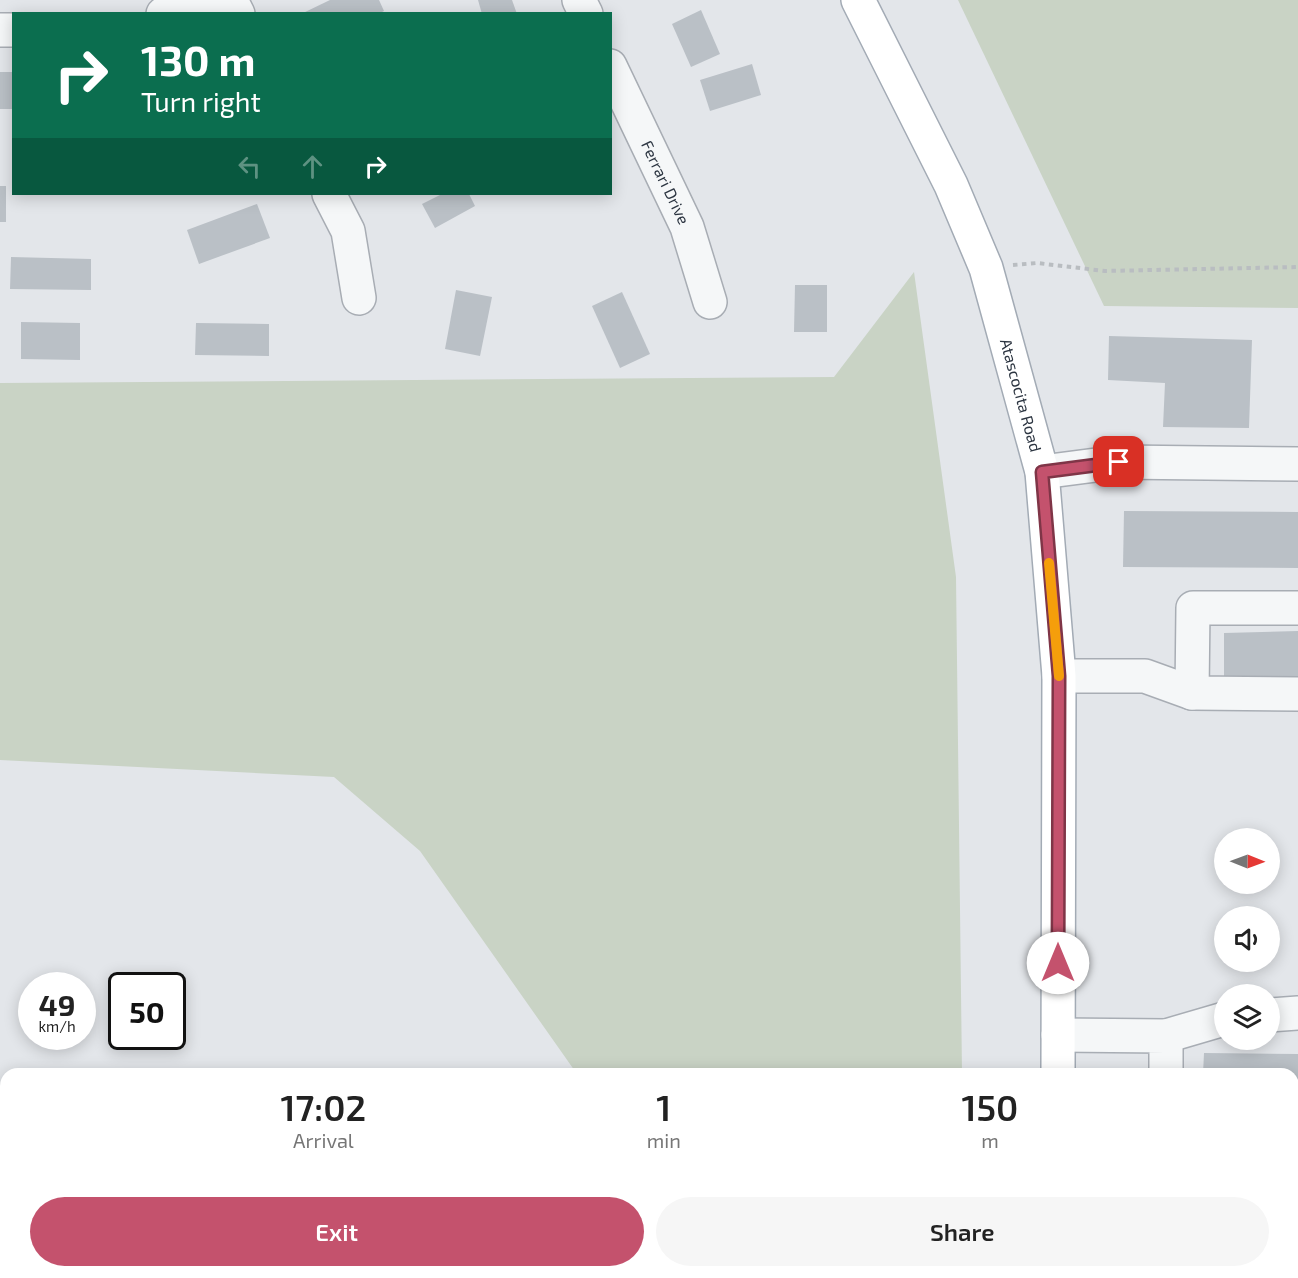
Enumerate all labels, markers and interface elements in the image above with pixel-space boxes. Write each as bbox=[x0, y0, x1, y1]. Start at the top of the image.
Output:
text: 130 m bbox=[141, 34, 256, 84]
icon: right bbox=[42, 36, 120, 114]
text: Turn right bbox=[141, 85, 261, 117]
street label: Ferrari Drive bbox=[638, 137, 694, 227]
icon: left bbox=[233, 150, 266, 183]
icon: ahead bbox=[296, 150, 329, 183]
icon: right bbox=[359, 150, 392, 183]
street label: Atascocita Road bbox=[997, 336, 1046, 454]
pin bbox=[1093, 436, 1144, 487]
icon: arrive bbox=[1102, 445, 1135, 478]
north arrow bbox=[1214, 828, 1280, 894]
map controls bbox=[1214, 828, 1280, 1050]
button: sound bbox=[1214, 906, 1280, 972]
position arrow bbox=[1026, 931, 1090, 995]
speed limit sign: 50 bbox=[108, 972, 186, 1050]
button: layers bbox=[1214, 984, 1280, 1050]
text: 49 bbox=[39, 986, 75, 1022]
text: km/h bbox=[38, 1017, 76, 1035]
text: 17:02 bbox=[281, 1085, 366, 1128]
text: 1 bbox=[656, 1085, 671, 1128]
text: 150 bbox=[961, 1085, 1018, 1128]
text: Arrival bbox=[293, 1128, 354, 1152]
text: min bbox=[647, 1128, 681, 1152]
text: m bbox=[981, 1128, 999, 1152]
button: Exit bbox=[30, 1197, 644, 1266]
button: Share bbox=[656, 1197, 1269, 1266]

